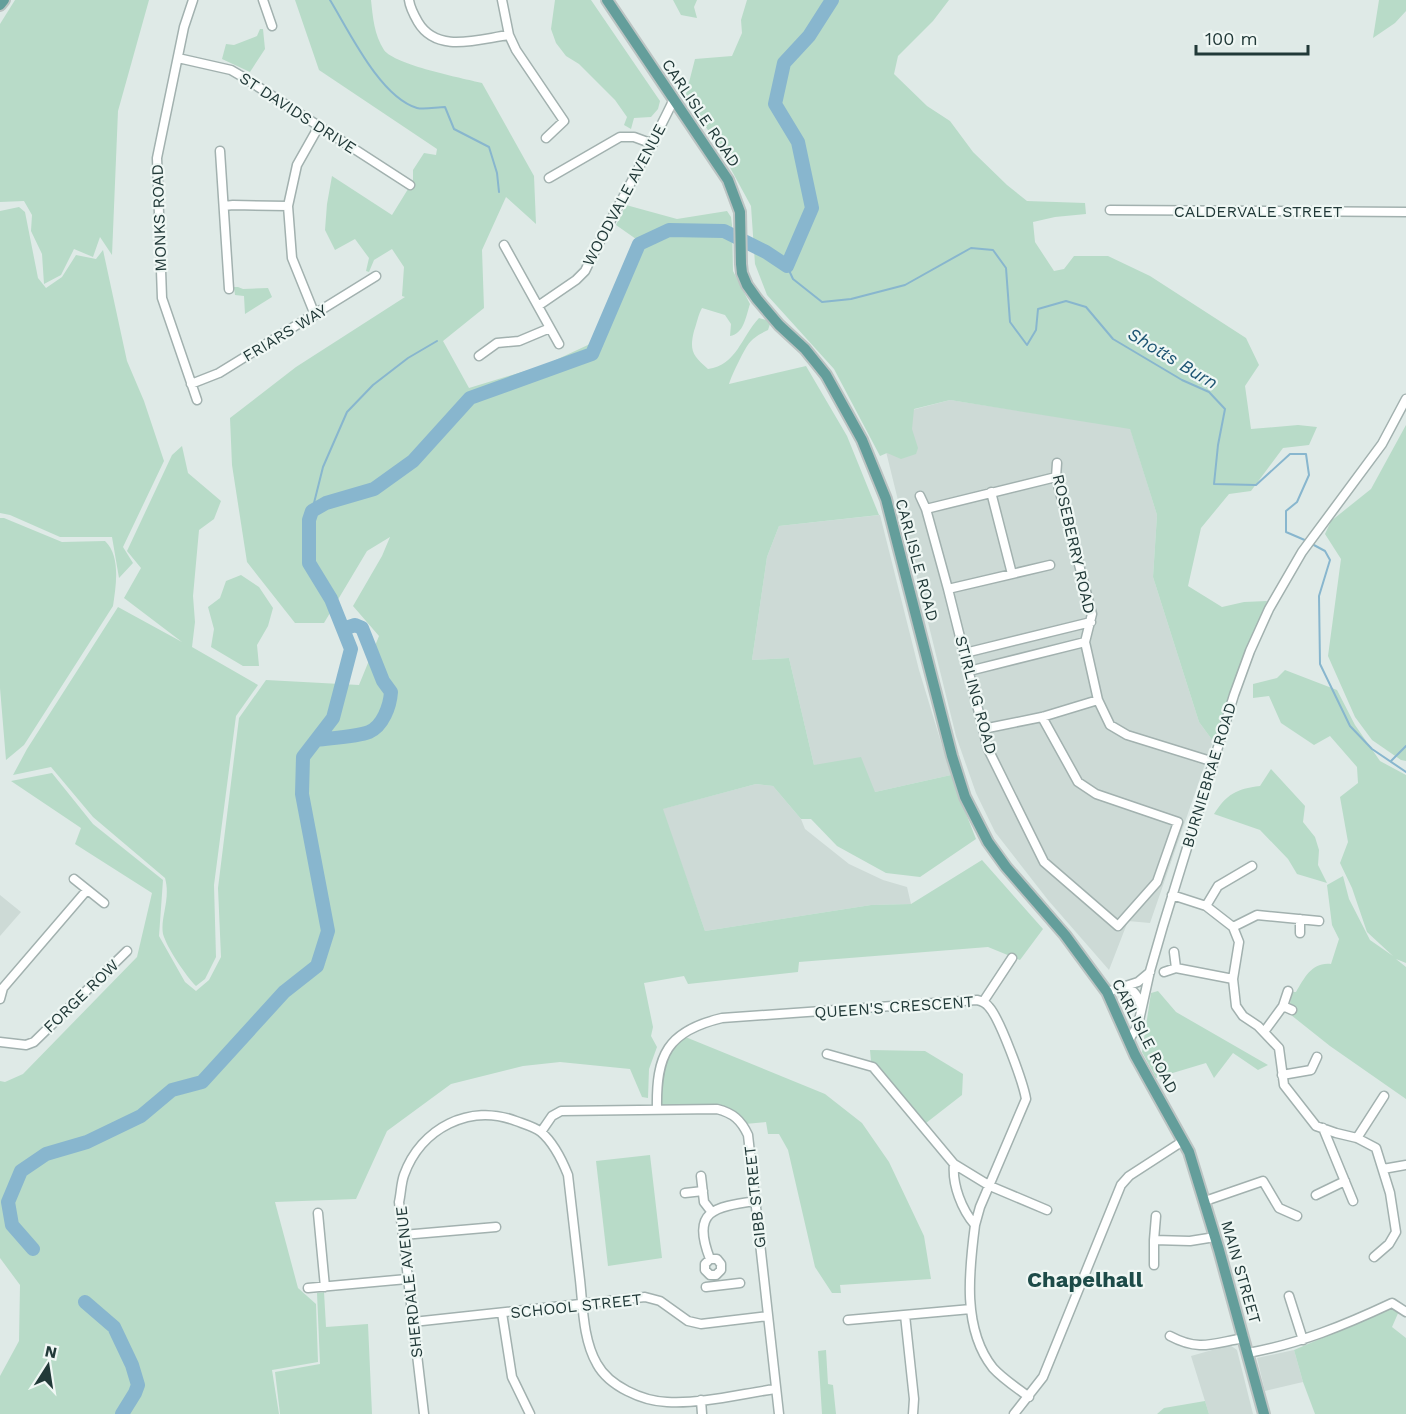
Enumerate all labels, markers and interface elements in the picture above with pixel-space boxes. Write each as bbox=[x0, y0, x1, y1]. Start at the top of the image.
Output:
scale bar bbox=[1196, 18, 1308, 56]
text: 100 m bbox=[1205, 28, 1258, 49]
street label: CARLISLE ROAD bbox=[658, 55, 744, 171]
street label: ST DAVIDS DRIVE bbox=[236, 68, 360, 158]
street label: WOODVALE AVENUE bbox=[578, 121, 670, 269]
street label: MONKS ROAD bbox=[148, 164, 170, 272]
street label: CALDERVALE STREET bbox=[1174, 202, 1343, 221]
street label: FRIARS WAY bbox=[239, 300, 331, 366]
water label: Shotts Burn bbox=[1124, 323, 1222, 393]
street label: ROSEBERRY ROAD bbox=[1049, 472, 1099, 616]
street label: CARLISLE ROAD bbox=[891, 497, 943, 623]
street label: STIRLING ROAD bbox=[951, 634, 1001, 756]
street label: BURNIEBRAE ROAD bbox=[1178, 700, 1240, 850]
street label: FORGE ROW bbox=[39, 955, 123, 1037]
street label: CARLISLE ROAD bbox=[1108, 975, 1182, 1097]
street label: QUEEN'S CRESCENT bbox=[814, 992, 975, 1022]
street label: GIBB STREET bbox=[740, 1145, 770, 1249]
street label: SHERDALE AVENUE bbox=[392, 1205, 426, 1359]
street label: MAIN STREET bbox=[1217, 1218, 1265, 1326]
district label: Chapelhall bbox=[1027, 1267, 1144, 1292]
street label: SCHOOL STREET bbox=[510, 1290, 643, 1322]
north arrow bbox=[18, 1336, 78, 1396]
text: N bbox=[43, 1341, 59, 1362]

